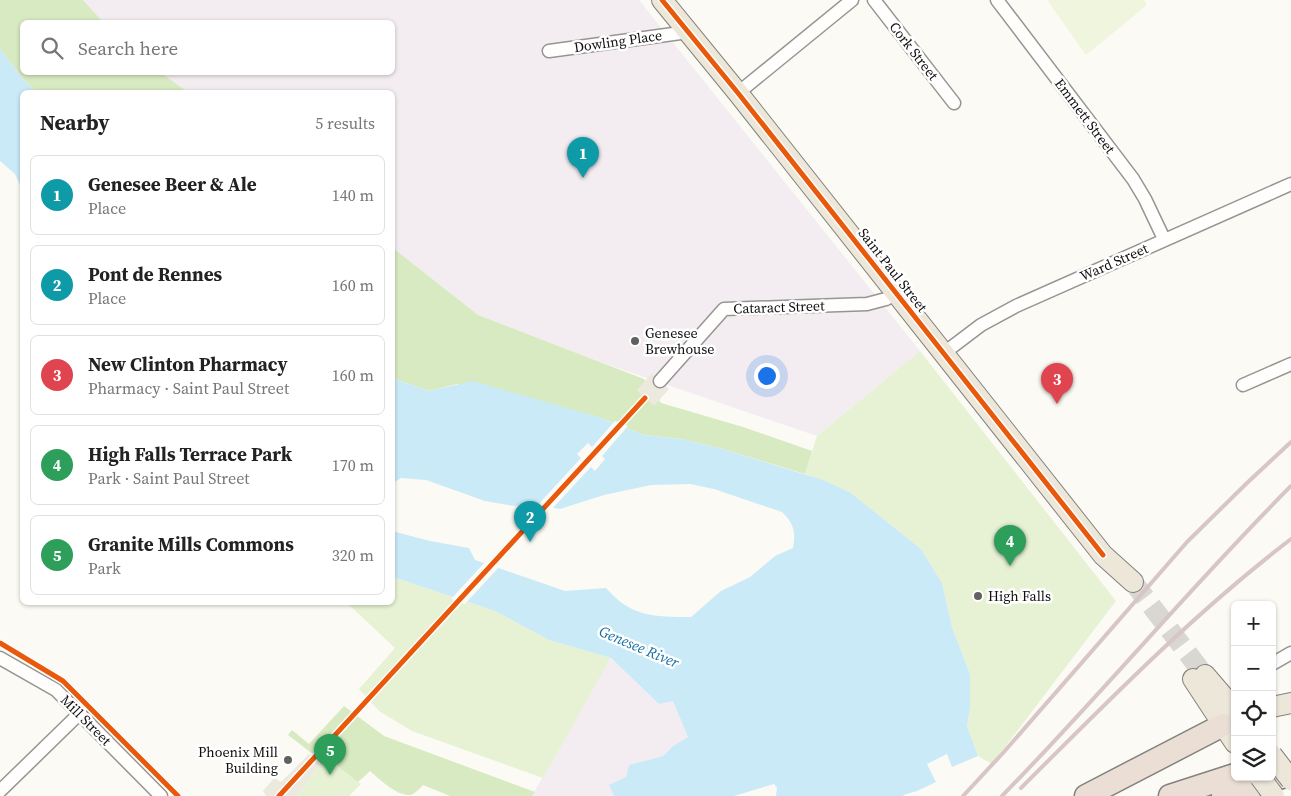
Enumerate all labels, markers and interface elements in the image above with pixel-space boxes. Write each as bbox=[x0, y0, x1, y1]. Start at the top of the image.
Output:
street label: Cork Street bbox=[885, 17, 944, 85]
search box bbox=[20, 20, 395, 75]
street label: Dowling Place bbox=[573, 25, 663, 57]
icon: search bbox=[38, 34, 66, 62]
text: Search here bbox=[78, 35, 178, 61]
street label: Emmett Street bbox=[1050, 74, 1120, 158]
text: Nearby bbox=[40, 108, 110, 137]
text: 5 results bbox=[315, 112, 375, 134]
pin: 1 bbox=[567, 137, 599, 178]
text: Genesee Beer & Ale bbox=[88, 171, 257, 197]
text: 1 bbox=[53, 184, 61, 206]
text: 140 m bbox=[332, 184, 374, 206]
text: Place bbox=[88, 197, 126, 219]
street label: Saint Paul Street bbox=[854, 224, 933, 317]
street label: Ward Street bbox=[1077, 238, 1152, 286]
text: Pont de Rennes bbox=[88, 261, 222, 287]
text: 2 bbox=[53, 274, 61, 296]
text: 160 m bbox=[332, 274, 374, 296]
text: Place bbox=[88, 287, 126, 309]
street label: Cataract Street bbox=[733, 295, 825, 319]
place label: Genesee Brewhouse bbox=[645, 323, 714, 359]
marker: Genesee Brewhouse bbox=[629, 335, 641, 347]
text: New Clinton Pharmacy bbox=[88, 351, 288, 377]
your location bbox=[754, 363, 780, 389]
pin: 3 bbox=[1041, 363, 1073, 404]
text: 3 bbox=[53, 364, 61, 386]
text: 160 m bbox=[332, 364, 374, 386]
text: Pharmacy · Saint Paul Street bbox=[88, 377, 289, 399]
text: High Falls Terrace Park bbox=[88, 441, 292, 467]
text: 4 bbox=[53, 454, 61, 476]
text: 170 m bbox=[332, 454, 374, 476]
text: Park · Saint Paul Street bbox=[88, 467, 250, 489]
pin: 2 bbox=[514, 501, 546, 542]
pin: 4 bbox=[994, 525, 1026, 566]
text: Granite Mills Commons bbox=[88, 531, 294, 557]
text: 5 bbox=[53, 544, 61, 566]
text: 320 m bbox=[332, 544, 374, 566]
text: Park bbox=[88, 557, 121, 579]
place label: High Falls bbox=[988, 586, 1051, 606]
marker: High Falls bbox=[972, 590, 984, 602]
map controls bbox=[1231, 601, 1276, 781]
button: + bbox=[1231, 601, 1276, 646]
water label: Genesee River bbox=[596, 620, 683, 673]
button: − bbox=[1231, 646, 1276, 691]
street label: Mill Street bbox=[56, 690, 116, 750]
button: locate bbox=[1231, 691, 1276, 736]
pin: 5 bbox=[314, 734, 346, 775]
button: layers bbox=[1231, 736, 1276, 781]
place label: Phoenix Mill Building bbox=[198, 742, 278, 778]
marker: Phoenix Mill Building bbox=[282, 754, 294, 766]

